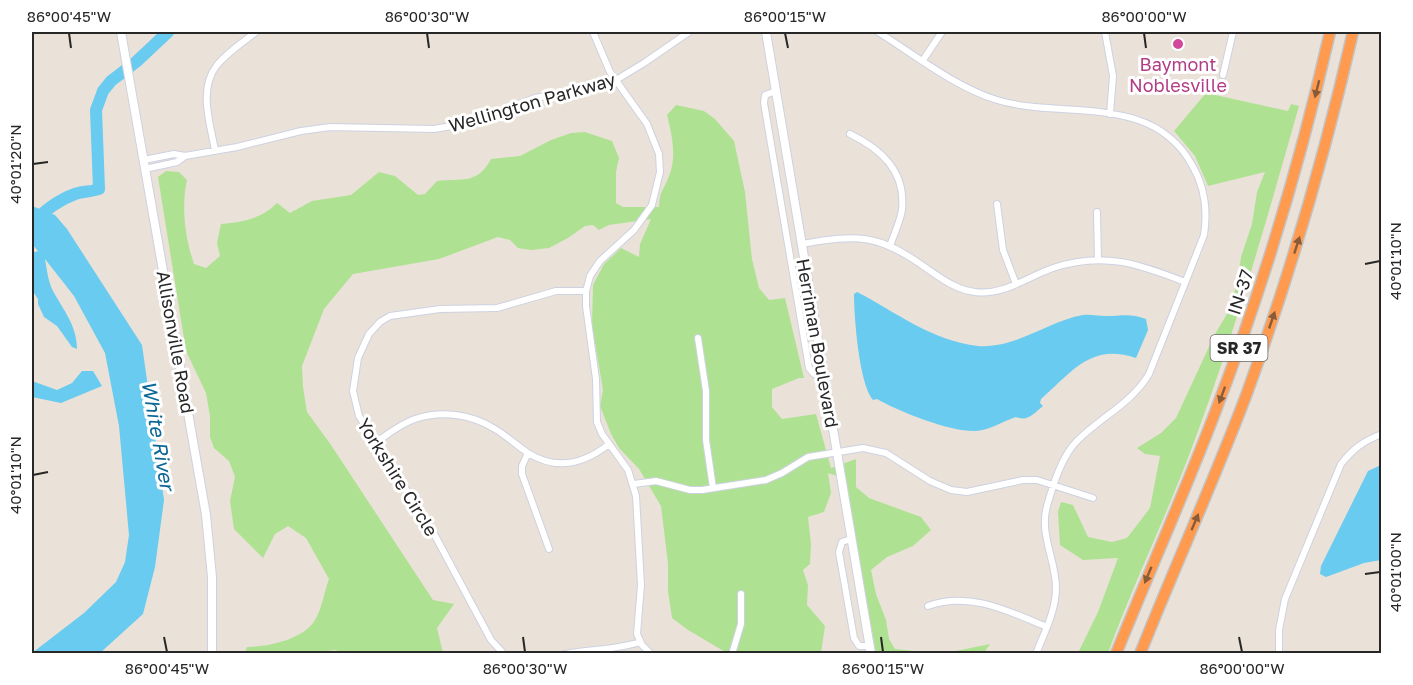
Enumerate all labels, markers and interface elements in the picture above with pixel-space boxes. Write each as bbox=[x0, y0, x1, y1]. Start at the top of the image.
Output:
text: 86°00'45"W bbox=[27, 7, 111, 25]
text: 86°00'30"W bbox=[385, 7, 469, 25]
text: 86°00'15"W bbox=[744, 7, 826, 25]
text: 86°00'00"W bbox=[1101, 7, 1187, 25]
marker: Baymont Noblesville bbox=[1171, 37, 1185, 51]
place label: Baymont Noblesville bbox=[1129, 53, 1227, 96]
street label: Wellington Parkway bbox=[446, 68, 618, 136]
one-way arrow bbox=[1312, 80, 1321, 98]
text: 40°01'20"N bbox=[6, 124, 24, 204]
text: 40°01'10"N bbox=[1386, 222, 1404, 300]
one-way arrow bbox=[1293, 236, 1302, 254]
street label: Herriman Boulevard bbox=[792, 257, 844, 429]
street label: IN-37 bbox=[1222, 267, 1258, 317]
street label: Allisonville Road bbox=[153, 269, 199, 415]
one-way arrow bbox=[1268, 311, 1278, 329]
road number: SR 37 bbox=[1210, 335, 1268, 361]
water label: White River bbox=[138, 378, 181, 495]
one-way arrow bbox=[1216, 386, 1226, 404]
street label: Yorkshire Circle bbox=[353, 414, 443, 540]
text: 40°01'10"N bbox=[6, 436, 24, 514]
one-way arrow bbox=[1191, 513, 1200, 531]
text: 40°01'00"N bbox=[1386, 532, 1404, 612]
one-way arrow bbox=[1143, 567, 1153, 585]
text: 86°00'45"W bbox=[125, 659, 209, 677]
text: 86°00'30"W bbox=[483, 659, 567, 677]
text: 86°00'15"W bbox=[842, 659, 924, 677]
text: 86°00'00"W bbox=[1199, 659, 1285, 677]

